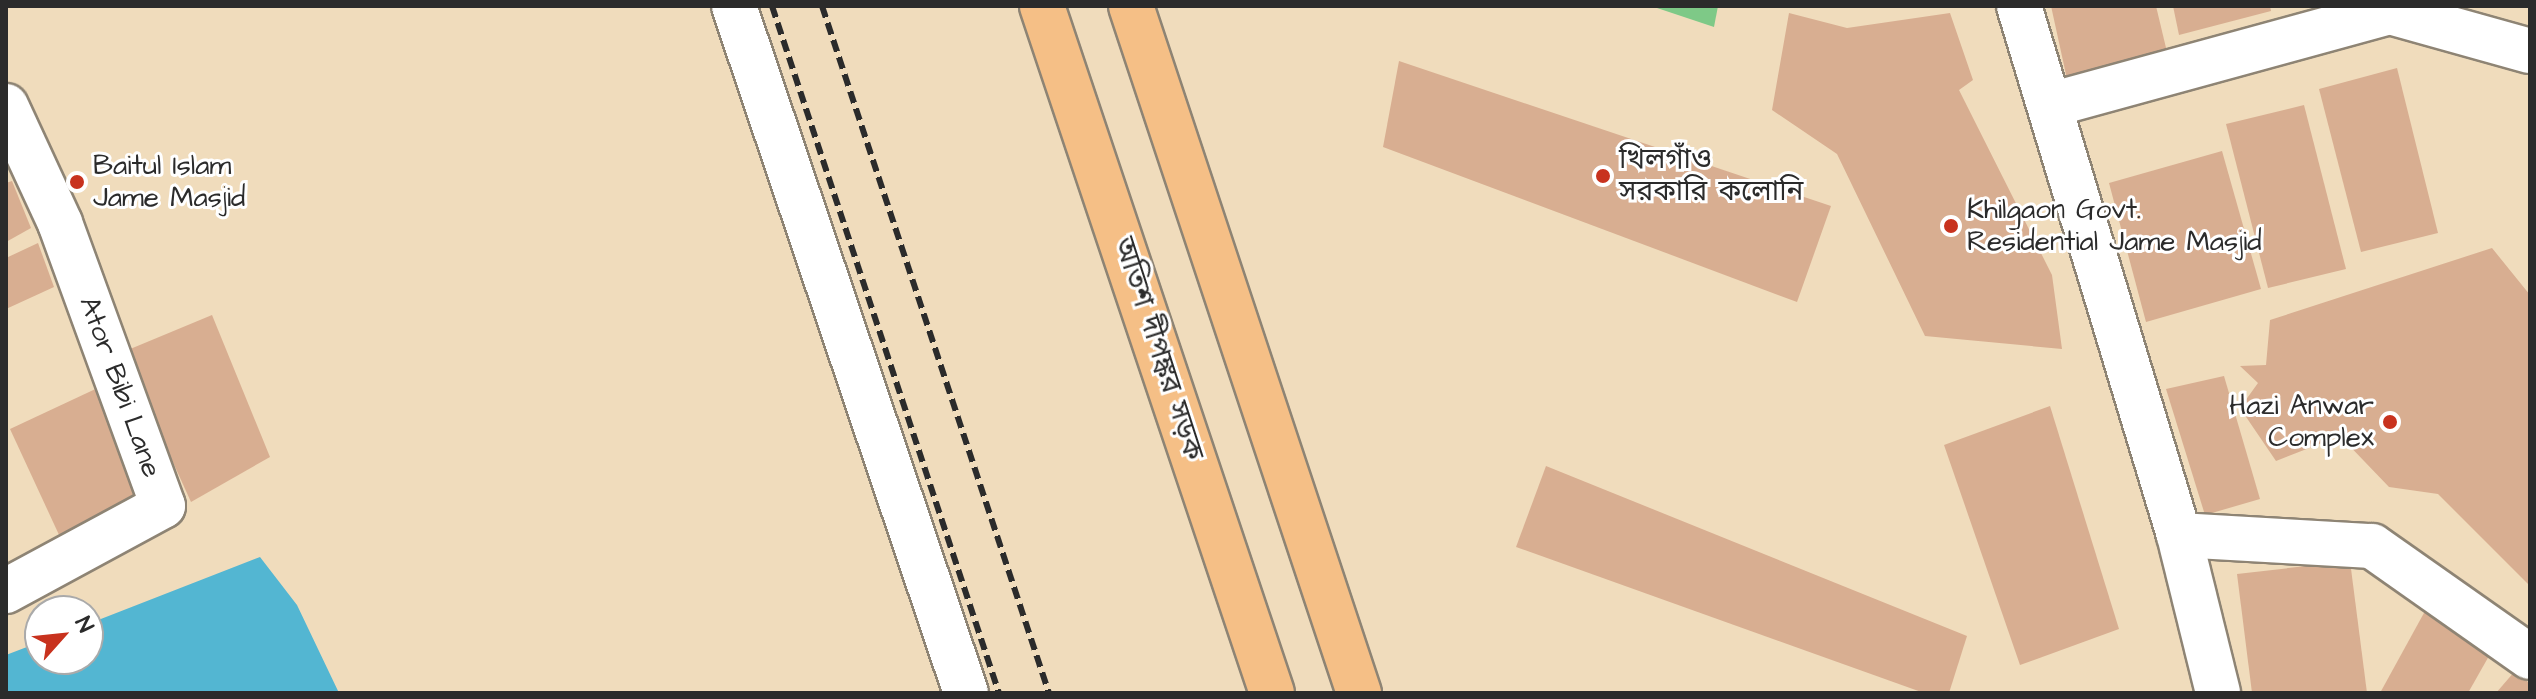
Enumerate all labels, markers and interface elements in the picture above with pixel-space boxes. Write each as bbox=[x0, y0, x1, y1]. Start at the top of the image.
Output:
place label: খিলগাঁও সরকারি কলোনি bbox=[1619, 143, 1803, 209]
place label: Baitul Islam Jame Masjid bbox=[93, 149, 245, 215]
marker: খিলগাঁও সরকারি কলোনি bbox=[1594, 167, 1612, 185]
marker: Baitul Islam Jame Masjid bbox=[68, 173, 86, 191]
place label: Khilgaon Govt. Residential Jame Masjid bbox=[1967, 193, 2262, 259]
marker: Khilgaon Govt. Residential Jame Masjid bbox=[1942, 217, 1960, 235]
street label: অতিশ দীপঙ্কর সড়ক bbox=[1106, 233, 1210, 465]
street label: Ator Bibi Lane bbox=[72, 292, 168, 482]
place label: Hazi Anwar Complex bbox=[2229, 389, 2374, 455]
marker: Hazi Anwar Complex bbox=[2381, 413, 2399, 431]
north arrow bbox=[24, 595, 104, 675]
text: N bbox=[67, 612, 101, 638]

